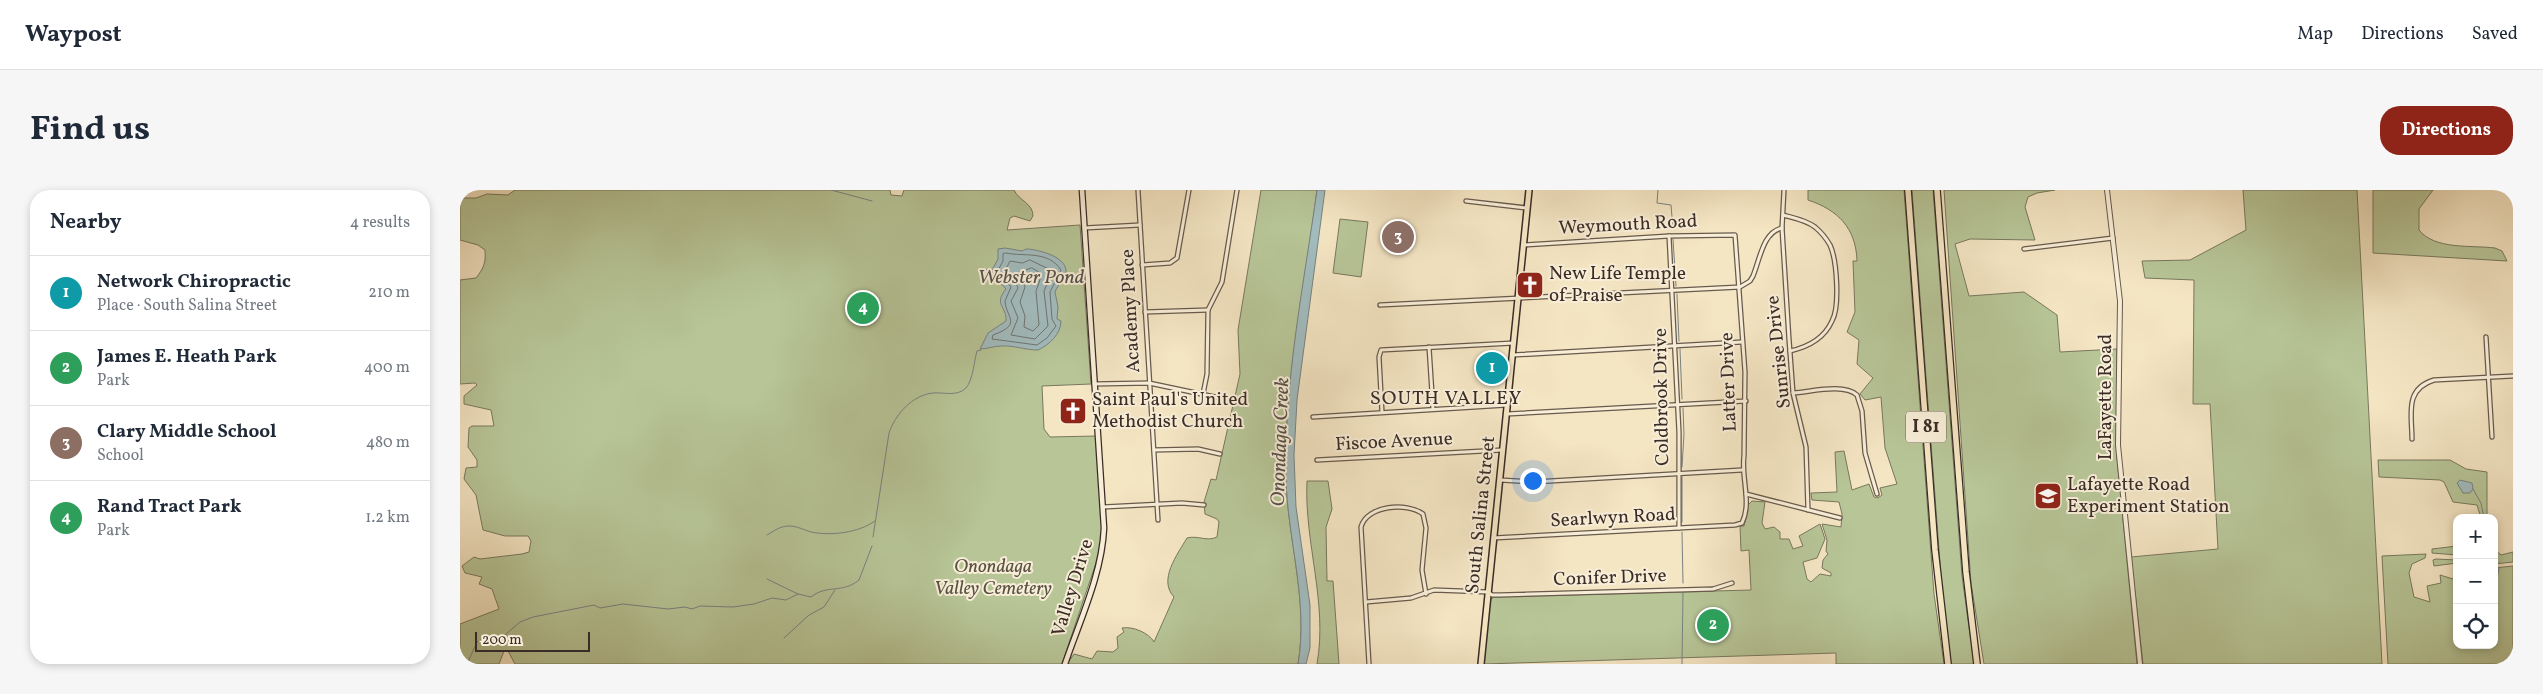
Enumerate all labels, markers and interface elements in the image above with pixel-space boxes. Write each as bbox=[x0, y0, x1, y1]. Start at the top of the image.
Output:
text: Waypost bbox=[25, 18, 122, 52]
text: Map bbox=[2297, 22, 2333, 47]
text: Directions bbox=[2361, 22, 2444, 47]
text: Saved bbox=[2472, 22, 2518, 47]
text: Find us bbox=[30, 106, 150, 154]
button: Directions bbox=[2380, 106, 2513, 155]
text: Nearby bbox=[50, 208, 121, 237]
street label: Weymouth Road bbox=[1558, 208, 1698, 242]
text: 4 results bbox=[350, 212, 410, 234]
pin: 3 bbox=[1382, 218, 1414, 256]
street label: Academy Place bbox=[1115, 248, 1147, 374]
place label: New Life Temple of Praise bbox=[1549, 261, 1686, 309]
water label: Webster Pond bbox=[978, 264, 1085, 292]
text: Network Chiropractic bbox=[97, 269, 291, 295]
church icon: New Life Temple of Praise bbox=[1515, 270, 1545, 300]
text: 1 bbox=[63, 282, 69, 304]
text: 210 m bbox=[368, 282, 410, 304]
pin: 4 bbox=[847, 289, 879, 327]
street label: Sunrise Drive bbox=[1760, 294, 1798, 410]
text: Place · South Salina Street bbox=[97, 295, 277, 317]
street label: Coldbrook Drive bbox=[1648, 328, 1676, 466]
street label: Latter Drive bbox=[1714, 332, 1744, 432]
street label: LaFayette Road bbox=[2093, 334, 2119, 460]
text: James E. Heath Park bbox=[97, 344, 277, 370]
pin: 1 bbox=[1476, 349, 1508, 387]
text: 2 bbox=[62, 357, 70, 379]
text: 400 m bbox=[364, 357, 410, 379]
text: Park bbox=[97, 370, 130, 392]
water label: Onondaga Creek bbox=[1265, 377, 1297, 507]
district label: SOUTH VALLEY bbox=[1370, 385, 1522, 413]
place label: Saint Paul's United Methodist Church bbox=[1092, 387, 1248, 435]
church icon: Saint Paul's United Methodist Church bbox=[1058, 396, 1088, 426]
road number: I 81 bbox=[1906, 412, 1946, 442]
text: Clary Middle School bbox=[97, 419, 277, 445]
street label: Fiscoe Avenue bbox=[1335, 426, 1453, 458]
text: 3 bbox=[62, 432, 70, 454]
text: 480 m bbox=[366, 432, 410, 454]
street label: South Salina Street bbox=[1460, 434, 1502, 595]
text: School bbox=[97, 445, 144, 467]
your location bbox=[1520, 468, 1546, 494]
place label: Lafayette Road Experiment Station bbox=[2067, 472, 2230, 520]
school or university icon: Lafayette Road Experiment Station bbox=[2033, 481, 2063, 511]
text: Rand Tract Park bbox=[97, 494, 241, 520]
street label: Searlwyn Road bbox=[1550, 502, 1676, 534]
text: 4 bbox=[61, 507, 71, 529]
text: 1.2 km bbox=[365, 507, 410, 529]
map controls bbox=[2453, 514, 2498, 649]
button: + bbox=[2453, 514, 2498, 559]
text: Park bbox=[97, 520, 130, 542]
street label: Valley Drive bbox=[1046, 536, 1100, 640]
park label: Onondaga Valley Cemetery bbox=[934, 554, 1052, 602]
button: − bbox=[2453, 559, 2498, 604]
street label: Conifer Drive bbox=[1553, 563, 1667, 593]
button: locate bbox=[2453, 604, 2498, 649]
pin: 2 bbox=[1697, 606, 1729, 644]
scale bar bbox=[475, 629, 590, 652]
text: 200 m bbox=[482, 631, 522, 650]

